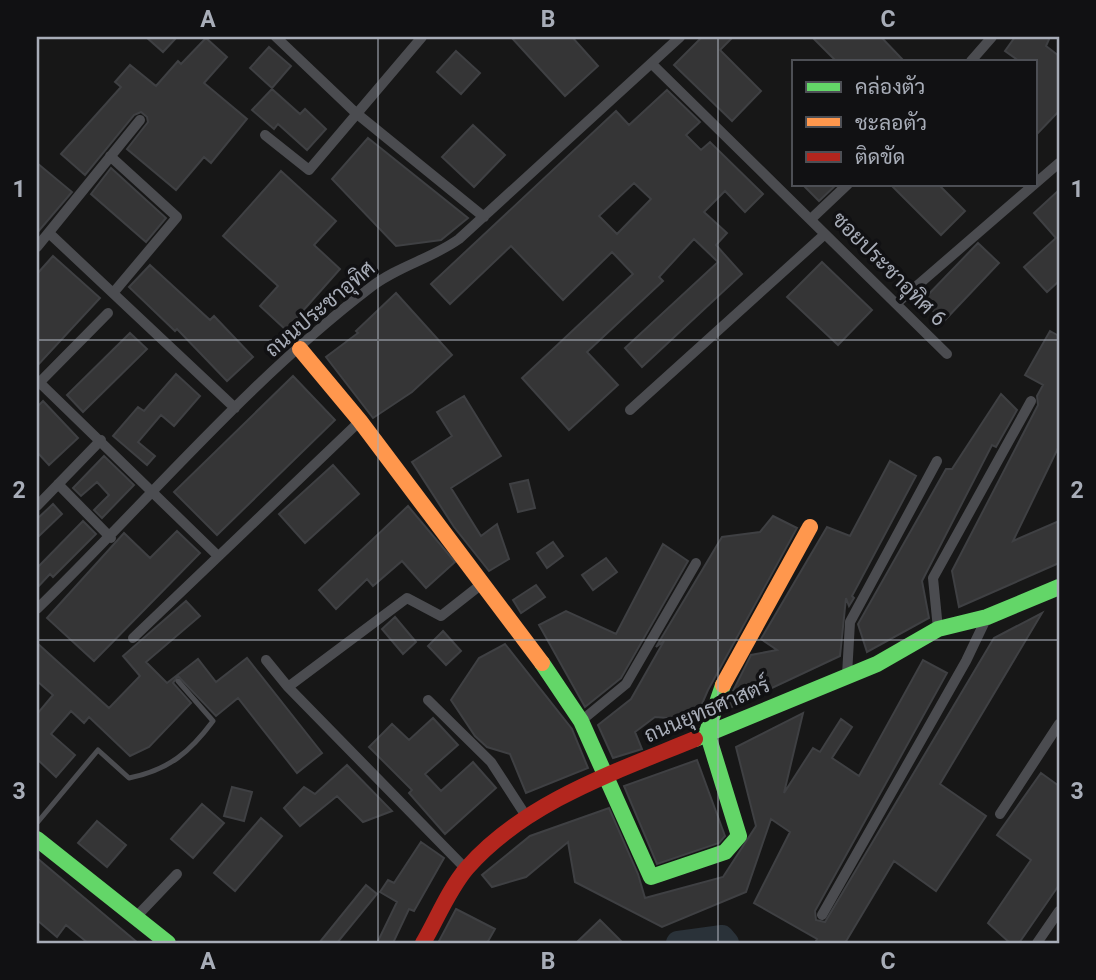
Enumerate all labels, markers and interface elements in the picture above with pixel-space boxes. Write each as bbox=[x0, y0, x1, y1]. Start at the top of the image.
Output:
text: A bbox=[200, 6, 216, 33]
text: B bbox=[541, 6, 555, 33]
text: C bbox=[880, 6, 896, 33]
legend bbox=[792, 60, 1036, 186]
text: คล่องตัว bbox=[855, 75, 925, 99]
text: ชะลอตัว bbox=[855, 111, 927, 135]
text: ติดขัด bbox=[855, 145, 905, 169]
text: 1 bbox=[12, 176, 26, 203]
text: 1 bbox=[1070, 176, 1084, 203]
street label: ซอยประชาอุทิศ 6 bbox=[826, 207, 951, 332]
street label: ถนนประชาอุทิศ bbox=[260, 256, 381, 363]
text: 2 bbox=[12, 477, 26, 504]
text: 2 bbox=[1070, 477, 1084, 504]
street label: ถนนยุทธศาสตร์ bbox=[640, 671, 774, 749]
text: 3 bbox=[12, 778, 26, 805]
text: 3 bbox=[1070, 778, 1084, 805]
text: A bbox=[200, 948, 216, 975]
text: B bbox=[541, 948, 555, 975]
text: C bbox=[880, 948, 896, 975]

